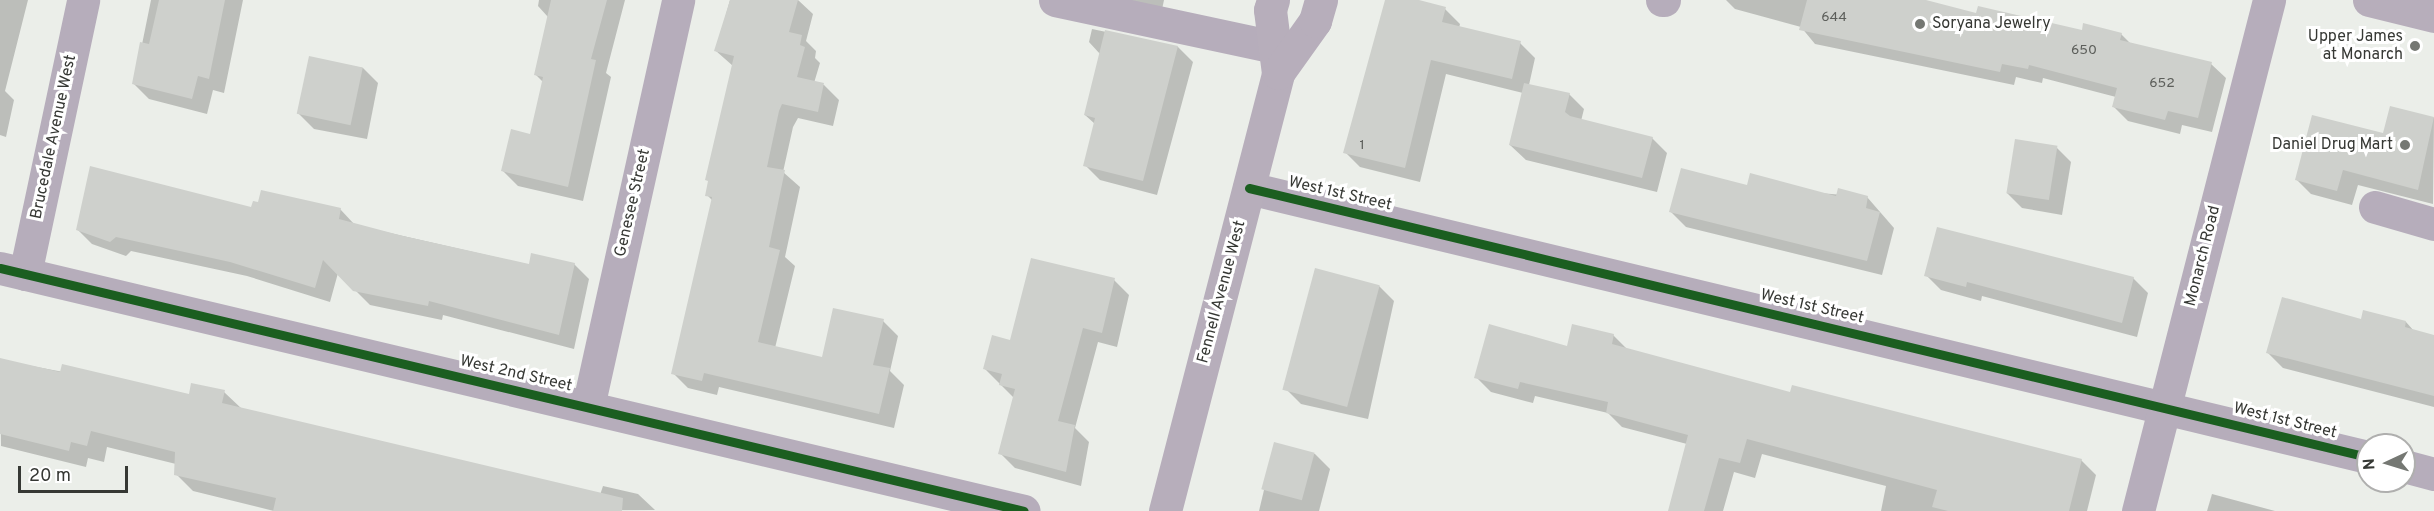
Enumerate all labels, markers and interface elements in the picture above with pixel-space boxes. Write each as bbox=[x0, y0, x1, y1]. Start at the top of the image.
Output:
house number: 644 bbox=[1821, 10, 1847, 26]
place label: Soryana Jewelry bbox=[1932, 14, 2051, 34]
marker: Soryana Jewelry bbox=[1913, 17, 1927, 31]
place label: Upper James at Monarch bbox=[2308, 27, 2403, 65]
marker: Upper James at Monarch bbox=[2408, 39, 2422, 53]
house number: 650 bbox=[2071, 43, 2097, 59]
street label: Brucedale Avenue West bbox=[27, 52, 81, 222]
house number: 652 bbox=[2149, 76, 2175, 92]
place label: Daniel Drug Mart bbox=[2272, 135, 2393, 155]
house number: 1 bbox=[1359, 138, 1365, 154]
marker: Daniel Drug Mart bbox=[2398, 138, 2412, 152]
street label: Genesee Street bbox=[611, 147, 655, 259]
street label: West 1st Street bbox=[1286, 173, 1394, 215]
street label: Monarch Road bbox=[2181, 204, 2225, 308]
street label: Fennell Avenue West bbox=[1194, 218, 1250, 366]
street label: West 1st Street bbox=[1758, 286, 1866, 328]
street label: West 2nd Street bbox=[458, 352, 574, 396]
street label: West 1st Street bbox=[2231, 399, 2339, 443]
north arrow bbox=[2356, 433, 2416, 493]
scale bar bbox=[21, 454, 130, 492]
text: N bbox=[2360, 458, 2380, 471]
text: 20 m bbox=[29, 465, 71, 488]

